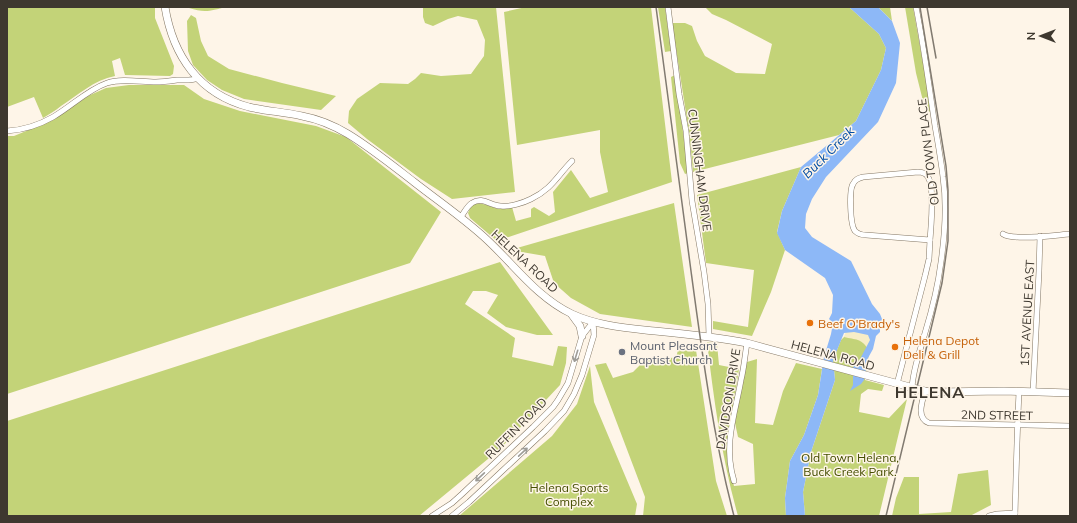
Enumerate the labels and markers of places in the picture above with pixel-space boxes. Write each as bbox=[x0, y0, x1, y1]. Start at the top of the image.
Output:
place label: Beef O'Brady's bbox=[818, 316, 900, 331]
marker: Beef O'Brady's bbox=[805, 318, 815, 328]
place label: Helena Depot Deli & Grill bbox=[903, 333, 979, 362]
place label: Mount Pleasant Baptist Church bbox=[630, 338, 717, 367]
marker: Helena Depot Deli & Grill bbox=[890, 342, 900, 352]
marker: Mount Pleasant Baptist Church bbox=[617, 347, 627, 357]

